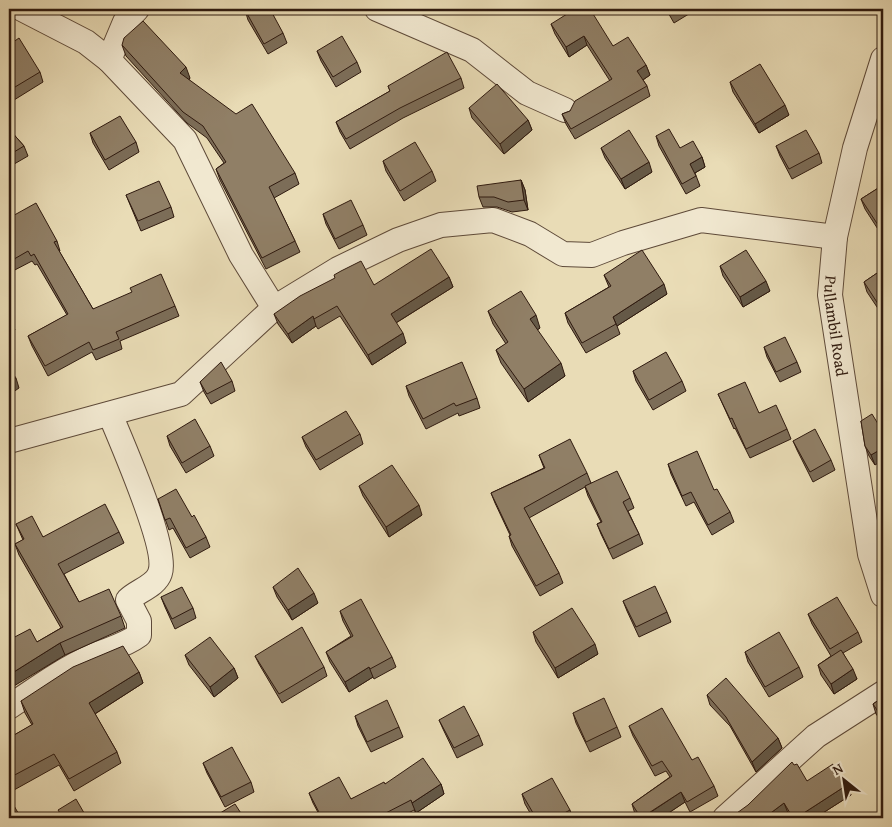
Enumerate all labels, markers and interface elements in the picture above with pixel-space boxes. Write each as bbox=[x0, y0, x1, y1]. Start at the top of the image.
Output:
street label: Pullambil Road bbox=[818, 275, 854, 378]
north arrow bbox=[820, 754, 870, 804]
text: N bbox=[828, 757, 847, 780]

